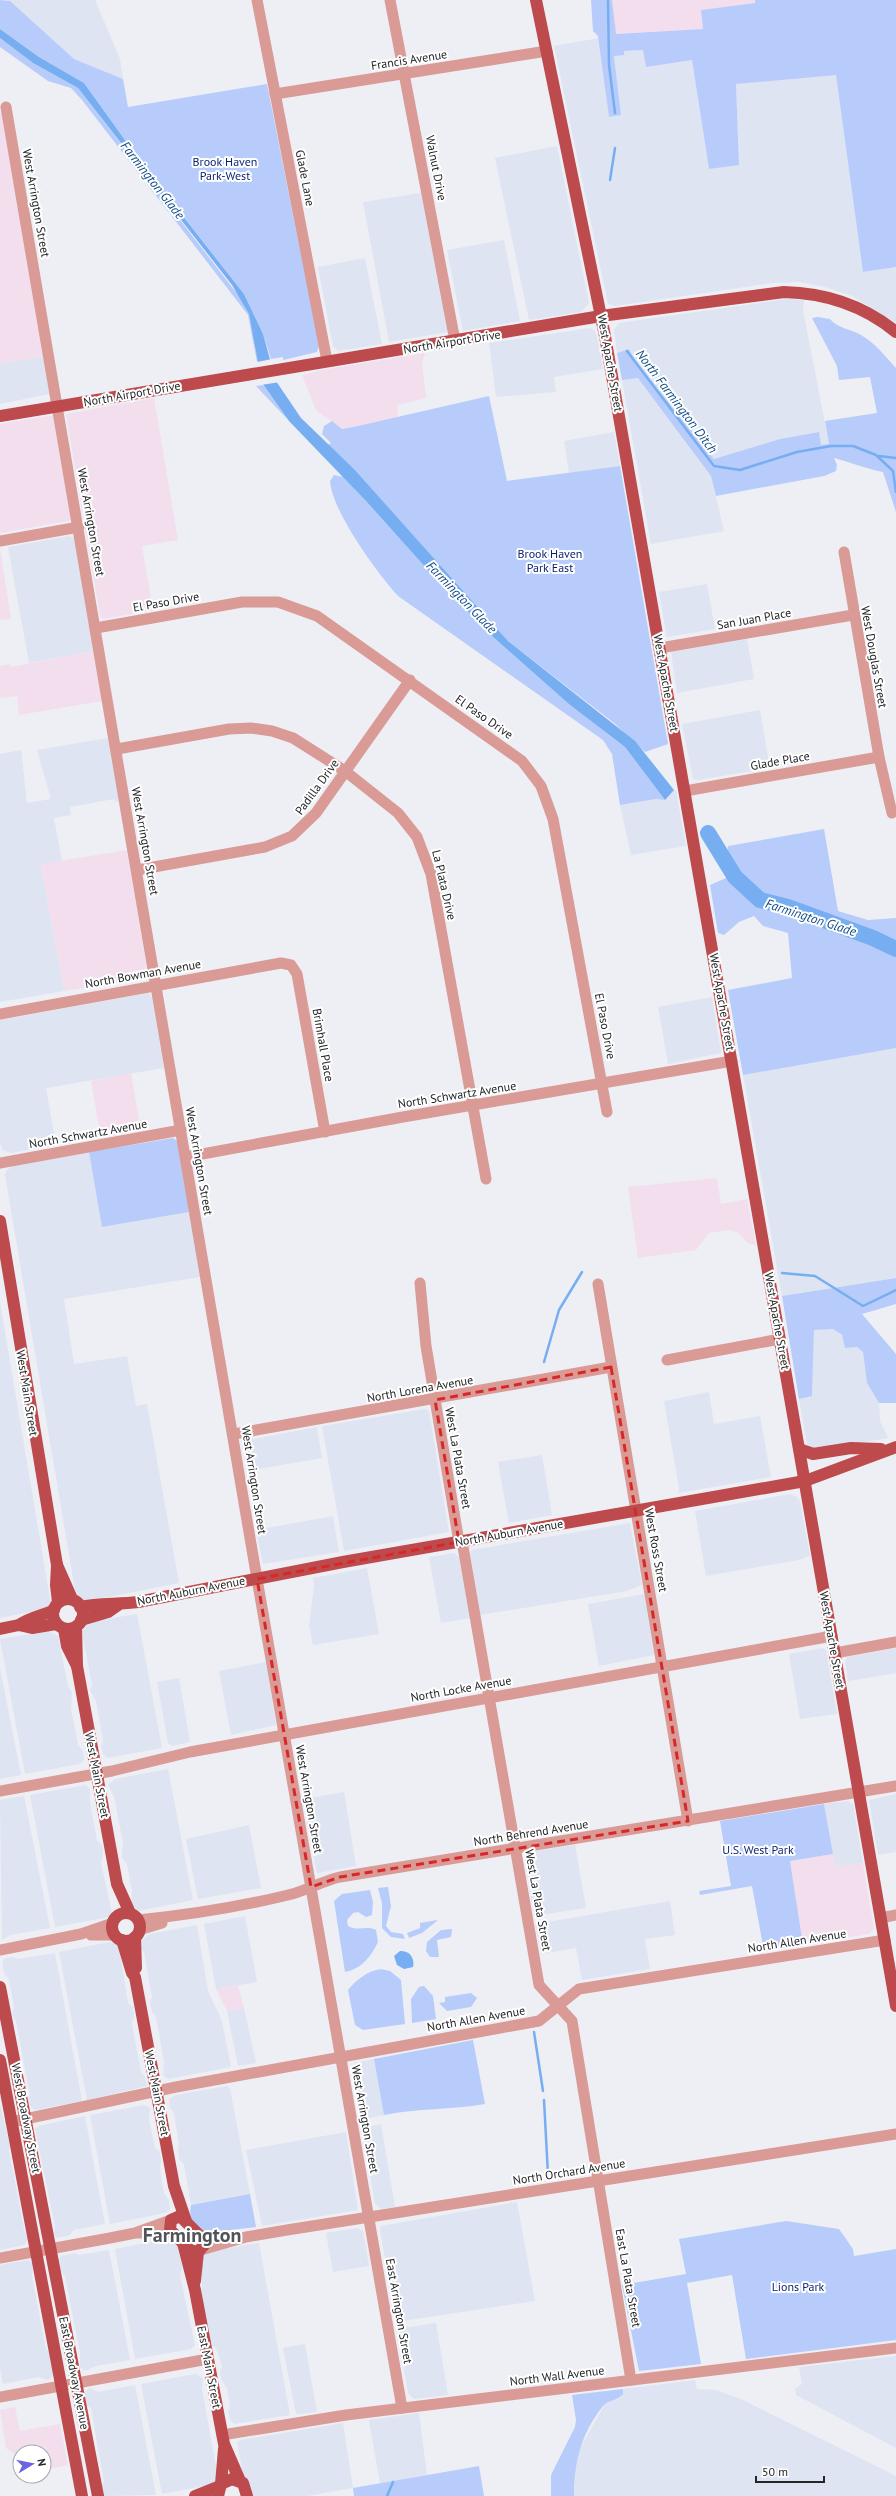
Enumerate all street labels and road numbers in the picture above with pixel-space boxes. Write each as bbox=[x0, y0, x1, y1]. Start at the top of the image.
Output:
street label: Francis Avenue bbox=[370, 46, 448, 73]
street label: Walnut Drive bbox=[423, 134, 450, 202]
street label: West Arrington Street bbox=[20, 148, 53, 258]
street label: Glade Lane bbox=[293, 148, 318, 207]
street label: West Apache Street bbox=[595, 313, 626, 413]
street label: North Airport Drive bbox=[402, 326, 502, 357]
street label: North Airport Drive bbox=[82, 378, 182, 409]
street label: West Arrington Street bbox=[75, 467, 108, 577]
street label: El Paso Drive bbox=[132, 588, 200, 615]
street label: San Juan Place bbox=[716, 605, 792, 632]
street label: West Douglas Street bbox=[858, 605, 891, 709]
street label: West Apache Street bbox=[651, 633, 682, 733]
street label: El Paso Drive bbox=[453, 691, 516, 742]
street label: Glade Place bbox=[749, 748, 811, 773]
street label: Padilla Drive bbox=[291, 756, 342, 817]
street label: West Arrington Street bbox=[129, 786, 162, 896]
street label: La Plata Drive bbox=[429, 848, 460, 921]
street label: West Apache Street bbox=[707, 952, 738, 1052]
street label: North Bowman Avenue bbox=[84, 956, 202, 991]
street label: El Paso Drive bbox=[592, 992, 619, 1060]
street label: Brimhall Place bbox=[310, 1007, 337, 1083]
street label: North Schwartz Avenue bbox=[397, 1078, 517, 1111]
street label: West Arrington Street bbox=[183, 1106, 216, 1216]
street label: North Schwartz Avenue bbox=[28, 1116, 148, 1151]
street label: West Apache Street bbox=[762, 1271, 793, 1371]
street label: West Main Street bbox=[13, 1349, 42, 1437]
street label: North Lorena Avenue bbox=[366, 1372, 474, 1405]
street label: West La Plata Street bbox=[442, 1406, 475, 1510]
street label: West Arrington Street bbox=[239, 1425, 270, 1535]
street label: West Ross Street bbox=[642, 1507, 671, 1593]
street label: North Auburn Avenue bbox=[454, 1516, 564, 1549]
street label: North Auburn Avenue bbox=[136, 1573, 246, 1608]
street label: West Apache Street bbox=[817, 1590, 848, 1690]
street label: North Locke Avenue bbox=[409, 1672, 513, 1705]
street label: West Main Street bbox=[82, 1731, 113, 1819]
street label: West Arrington Street bbox=[293, 1744, 326, 1854]
street label: North Behrend Avenue bbox=[472, 1816, 589, 1849]
street label: West La Plata Street bbox=[522, 1848, 555, 1952]
street label: North Allen Avenue bbox=[747, 1925, 847, 1956]
street label: North Allen Avenue bbox=[426, 2002, 526, 2035]
street label: West Main Street bbox=[142, 2049, 173, 2137]
street label: West Broadway Street bbox=[8, 2062, 44, 2174]
street label: West Arrington Street bbox=[349, 2064, 382, 2174]
street label: North Orchard Avenue bbox=[512, 2155, 626, 2188]
street label: East La Plata Street bbox=[612, 2227, 645, 2328]
street label: East Arrington Street bbox=[383, 2257, 416, 2365]
street label: East Broadway Avenue bbox=[56, 2315, 93, 2431]
street label: East Main Street bbox=[194, 2324, 225, 2409]
street label: North Wall Avenue bbox=[509, 2362, 605, 2389]

